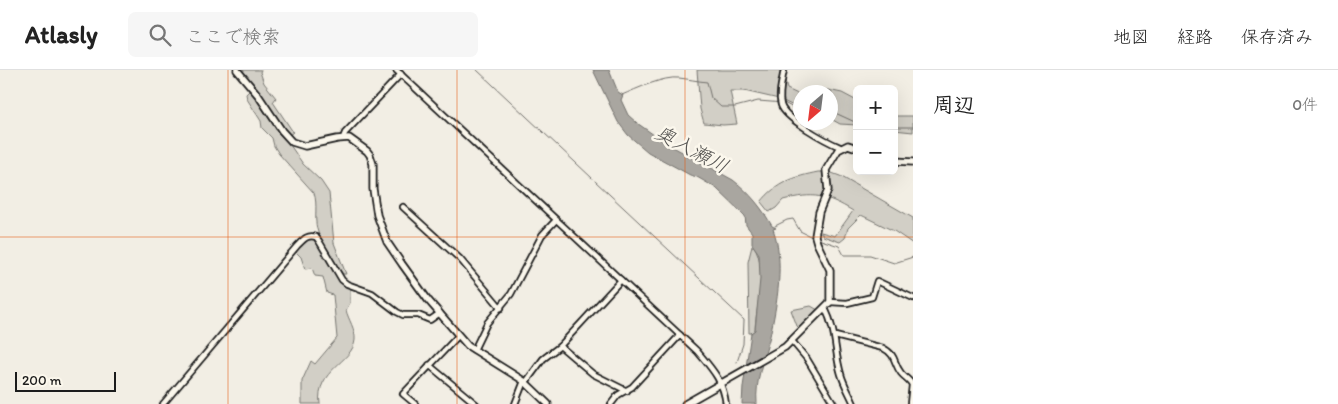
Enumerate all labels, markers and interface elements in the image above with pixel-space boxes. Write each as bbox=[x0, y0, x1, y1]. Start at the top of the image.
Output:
search box bbox=[128, 12, 478, 57]
text: Atlasly bbox=[25, 20, 98, 49]
icon: search bbox=[146, 21, 174, 49]
text: ここで検索 bbox=[186, 25, 281, 48]
text: 地図 bbox=[1113, 26, 1149, 48]
text: 経路 bbox=[1177, 26, 1213, 48]
text: 保存済み bbox=[1241, 26, 1313, 48]
north arrow bbox=[793, 85, 838, 130]
map controls bbox=[853, 85, 898, 175]
button: + bbox=[853, 85, 898, 130]
text: 周辺 bbox=[933, 92, 975, 117]
text: 0件 bbox=[1292, 95, 1318, 114]
water label: 奥入瀬川 bbox=[651, 120, 733, 178]
button: − bbox=[853, 130, 898, 175]
scale bar bbox=[15, 369, 116, 392]
text: 200 m bbox=[22, 372, 62, 389]

